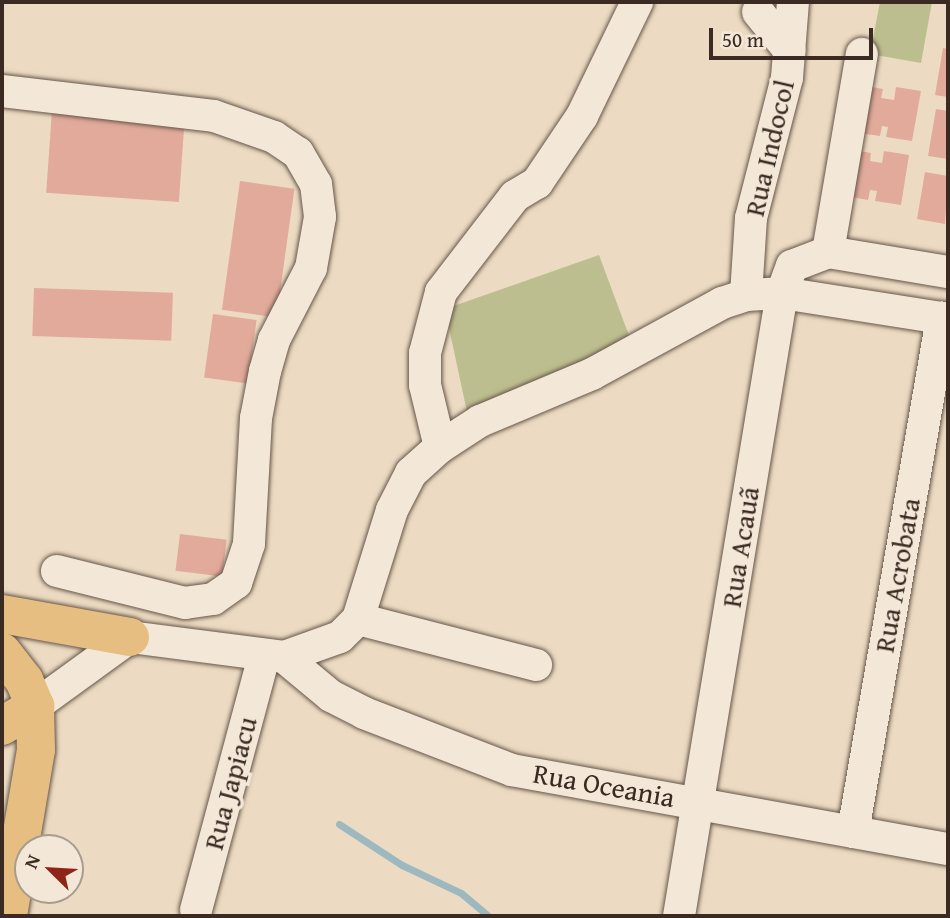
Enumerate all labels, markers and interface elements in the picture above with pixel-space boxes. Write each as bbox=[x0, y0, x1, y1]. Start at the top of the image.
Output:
scale bar bbox=[712, 14, 876, 58]
text: 50 m bbox=[722, 24, 764, 55]
street label: Rua Indocol bbox=[737, 77, 801, 219]
street label: Rua Acauã bbox=[714, 484, 766, 610]
street label: Rua Acrobata bbox=[867, 495, 927, 655]
street label: Rua Japiacu bbox=[196, 713, 264, 853]
street label: Rua Oceania bbox=[531, 756, 677, 814]
north arrow bbox=[14, 834, 84, 904]
text: N bbox=[16, 850, 47, 873]

